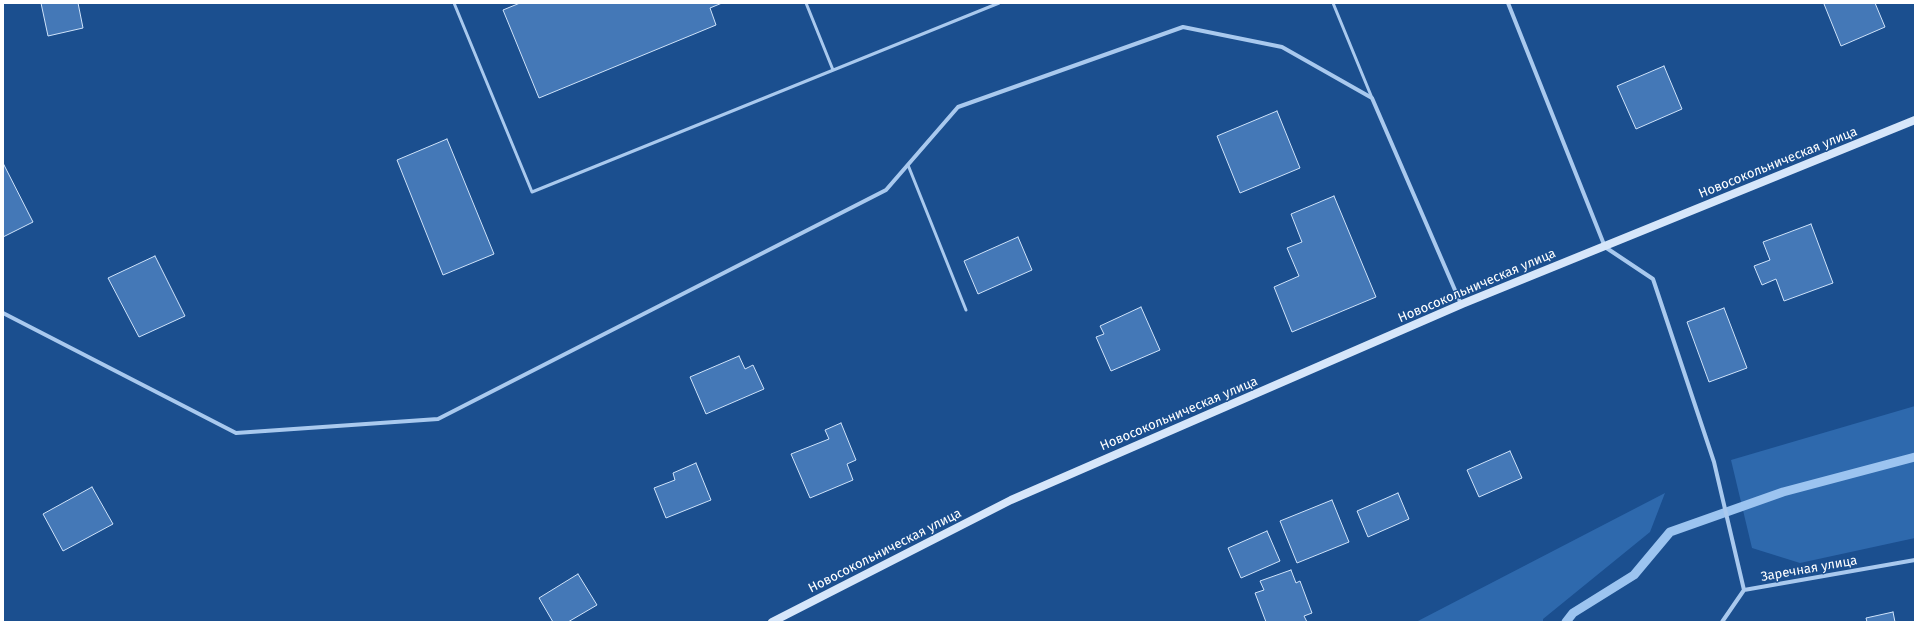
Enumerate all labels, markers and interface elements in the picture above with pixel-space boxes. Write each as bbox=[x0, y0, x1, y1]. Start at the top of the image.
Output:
street label: Новосокольническая улица bbox=[1696, 124, 1860, 202]
street label: Новосокольническая улица bbox=[1396, 246, 1558, 326]
street label: Новосокольническая улица bbox=[1098, 374, 1260, 454]
street label: Новосокольническая улица bbox=[806, 506, 964, 596]
street label: Заречная улица bbox=[1760, 553, 1858, 585]

